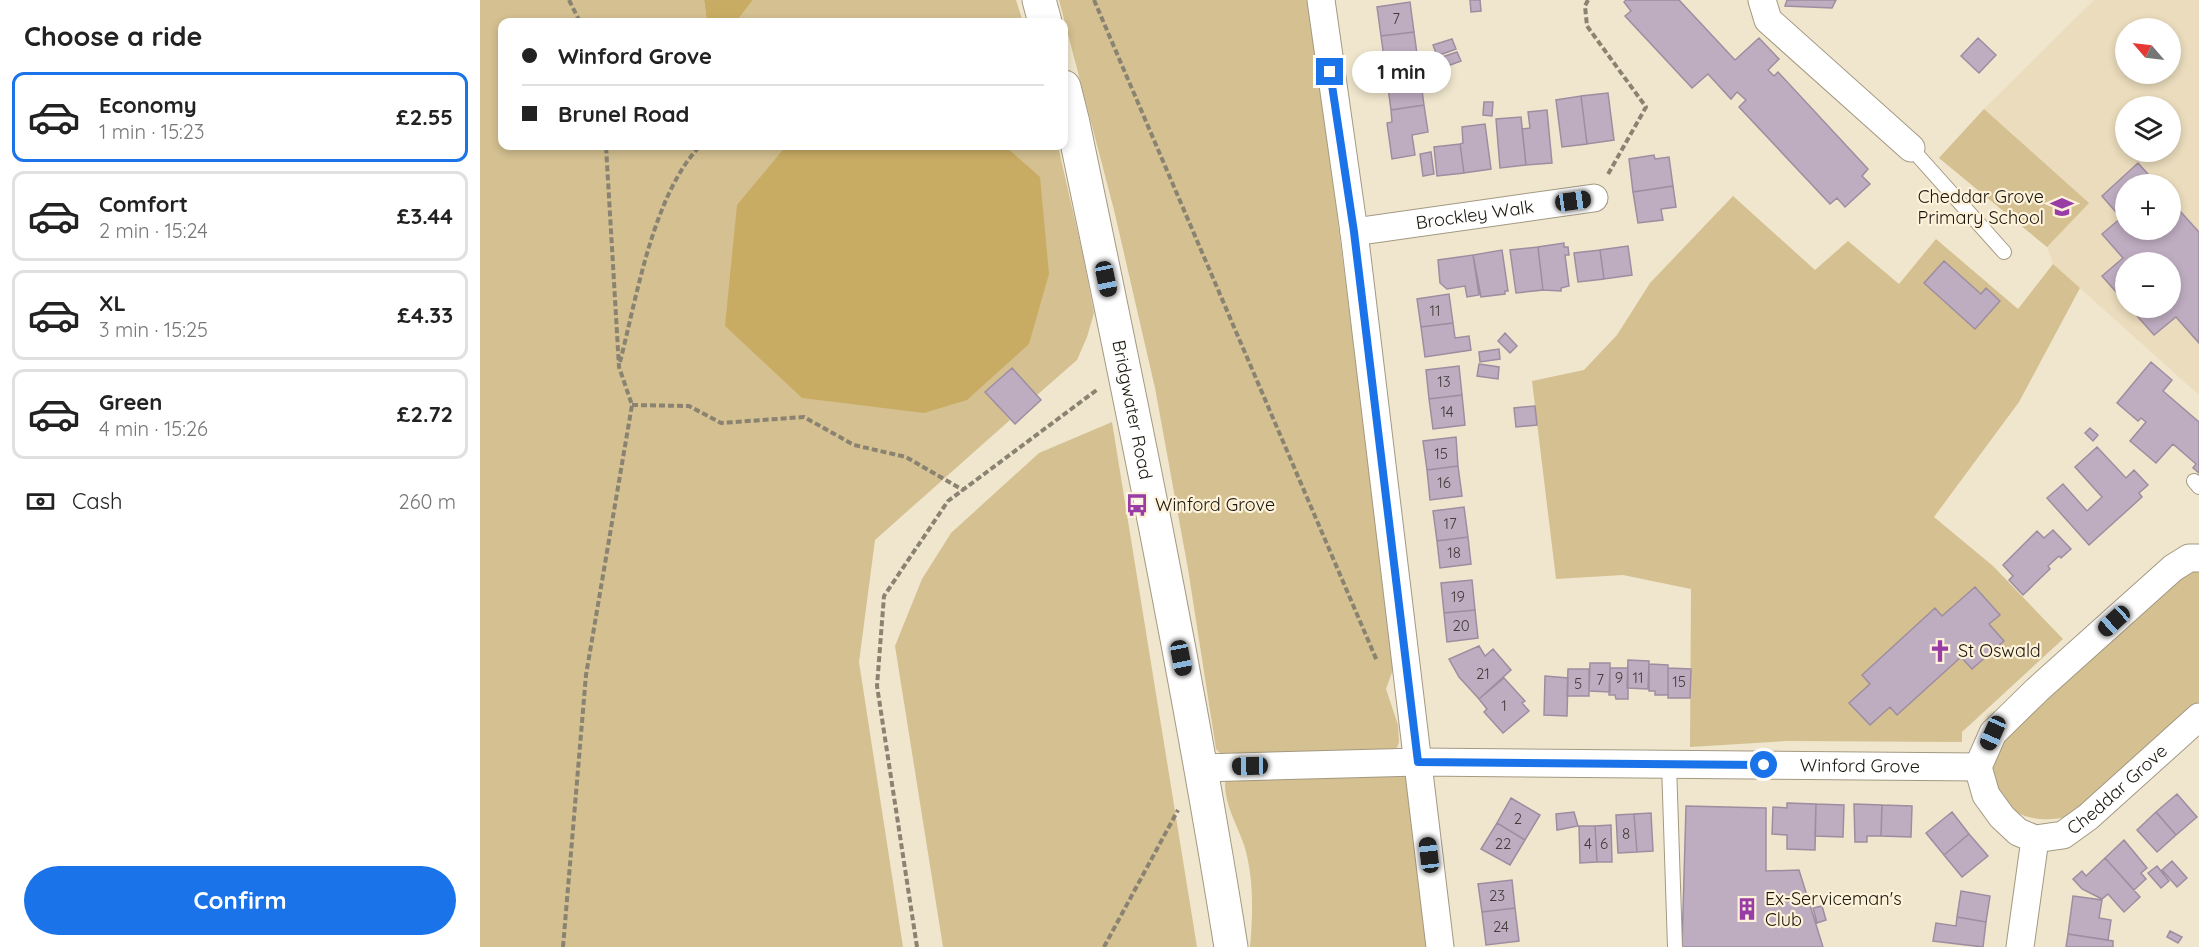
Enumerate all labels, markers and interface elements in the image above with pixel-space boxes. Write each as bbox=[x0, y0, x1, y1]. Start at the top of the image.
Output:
house number: 7 bbox=[1392, 9, 1400, 28]
north arrow bbox=[2115, 18, 2181, 84]
map controls bbox=[2115, 18, 2181, 318]
text: Choose a ride bbox=[24, 19, 202, 53]
text: Winford Grove bbox=[558, 42, 712, 70]
callout: 1 min bbox=[1351, 51, 1450, 93]
route end bbox=[1316, 58, 1343, 85]
text: 1 min bbox=[1377, 59, 1426, 84]
icon: car bbox=[27, 90, 81, 144]
text: Economy bbox=[99, 91, 197, 119]
button: layers bbox=[2115, 96, 2181, 162]
text: Brunel Road bbox=[558, 100, 689, 128]
text: £2.55 bbox=[396, 103, 453, 131]
text: 1 min · 15:23 bbox=[99, 119, 204, 144]
button: + bbox=[2115, 174, 2181, 240]
place label: Cheddar Grove Primary School bbox=[1918, 185, 2044, 229]
icon: car bbox=[27, 189, 81, 243]
text: Comfort bbox=[99, 190, 188, 218]
car bbox=[1554, 190, 1592, 212]
school or university icon: Cheddar Grove Primary School bbox=[2049, 194, 2075, 220]
street label: Brockley Walk bbox=[1414, 195, 1535, 234]
text: £3.44 bbox=[397, 202, 453, 230]
text: 2 min · 15:24 bbox=[99, 218, 208, 243]
button: − bbox=[2115, 252, 2181, 318]
car bbox=[1093, 260, 1119, 298]
icon: car bbox=[27, 288, 81, 342]
text: XL bbox=[99, 289, 126, 317]
text: £4.33 bbox=[397, 301, 453, 329]
house number: 11 bbox=[1429, 301, 1441, 320]
text: 3 min · 15:25 bbox=[99, 317, 208, 342]
street label: Bridgwater Road bbox=[1107, 338, 1158, 482]
house number: 13 bbox=[1437, 372, 1451, 391]
icon: car bbox=[27, 387, 81, 441]
text: Green bbox=[99, 388, 162, 416]
text: £2.72 bbox=[397, 400, 453, 428]
house number: 14 bbox=[1440, 402, 1454, 421]
text: 4 min · 15:26 bbox=[99, 416, 208, 441]
house number: 15 bbox=[1434, 444, 1448, 463]
house number: 16 bbox=[1437, 473, 1451, 492]
icon: cash bbox=[24, 485, 57, 518]
text: Cash bbox=[72, 487, 123, 515]
text: 260 m bbox=[399, 489, 456, 514]
bus stop icon: Winford Grove bbox=[1124, 492, 1150, 518]
place label: Winford Grove bbox=[1155, 493, 1275, 516]
house number: 17 bbox=[1443, 514, 1457, 533]
house number: 18 bbox=[1447, 543, 1461, 562]
house number: 19 bbox=[1451, 587, 1465, 606]
car bbox=[2095, 602, 2133, 640]
house number: 20 bbox=[1452, 616, 1470, 635]
church icon: St Oswald bbox=[1927, 638, 1953, 664]
car bbox=[1169, 639, 1193, 677]
place label: St Oswald bbox=[1958, 639, 2041, 662]
house number: 21 bbox=[1476, 664, 1490, 683]
house number: 9 bbox=[1615, 668, 1623, 687]
house number: 11 bbox=[1632, 668, 1644, 687]
house number: 7 bbox=[1596, 670, 1604, 689]
house number: 15 bbox=[1672, 672, 1686, 691]
house number: 5 bbox=[1574, 674, 1582, 693]
house number: 1 bbox=[1501, 696, 1507, 715]
car bbox=[1977, 713, 2009, 753]
street label: Cheddar Grove bbox=[2062, 739, 2172, 839]
route start bbox=[1750, 751, 1777, 778]
street label: Winford Grove bbox=[1800, 753, 1920, 777]
car bbox=[1232, 757, 1268, 775]
house number: 2 bbox=[1514, 809, 1522, 828]
house number: 8 bbox=[1622, 824, 1630, 843]
house number: 22 bbox=[1495, 834, 1511, 853]
house number: 4 bbox=[1584, 834, 1592, 853]
house number: 6 bbox=[1600, 834, 1608, 853]
car bbox=[1418, 836, 1440, 874]
button: Confirm bbox=[24, 866, 456, 935]
house number: 23 bbox=[1489, 886, 1505, 905]
place label: Ex-Serviceman's Club bbox=[1765, 887, 1902, 931]
building icon: Ex-Serviceman's Club bbox=[1734, 896, 1760, 922]
house number: 24 bbox=[1493, 917, 1509, 936]

